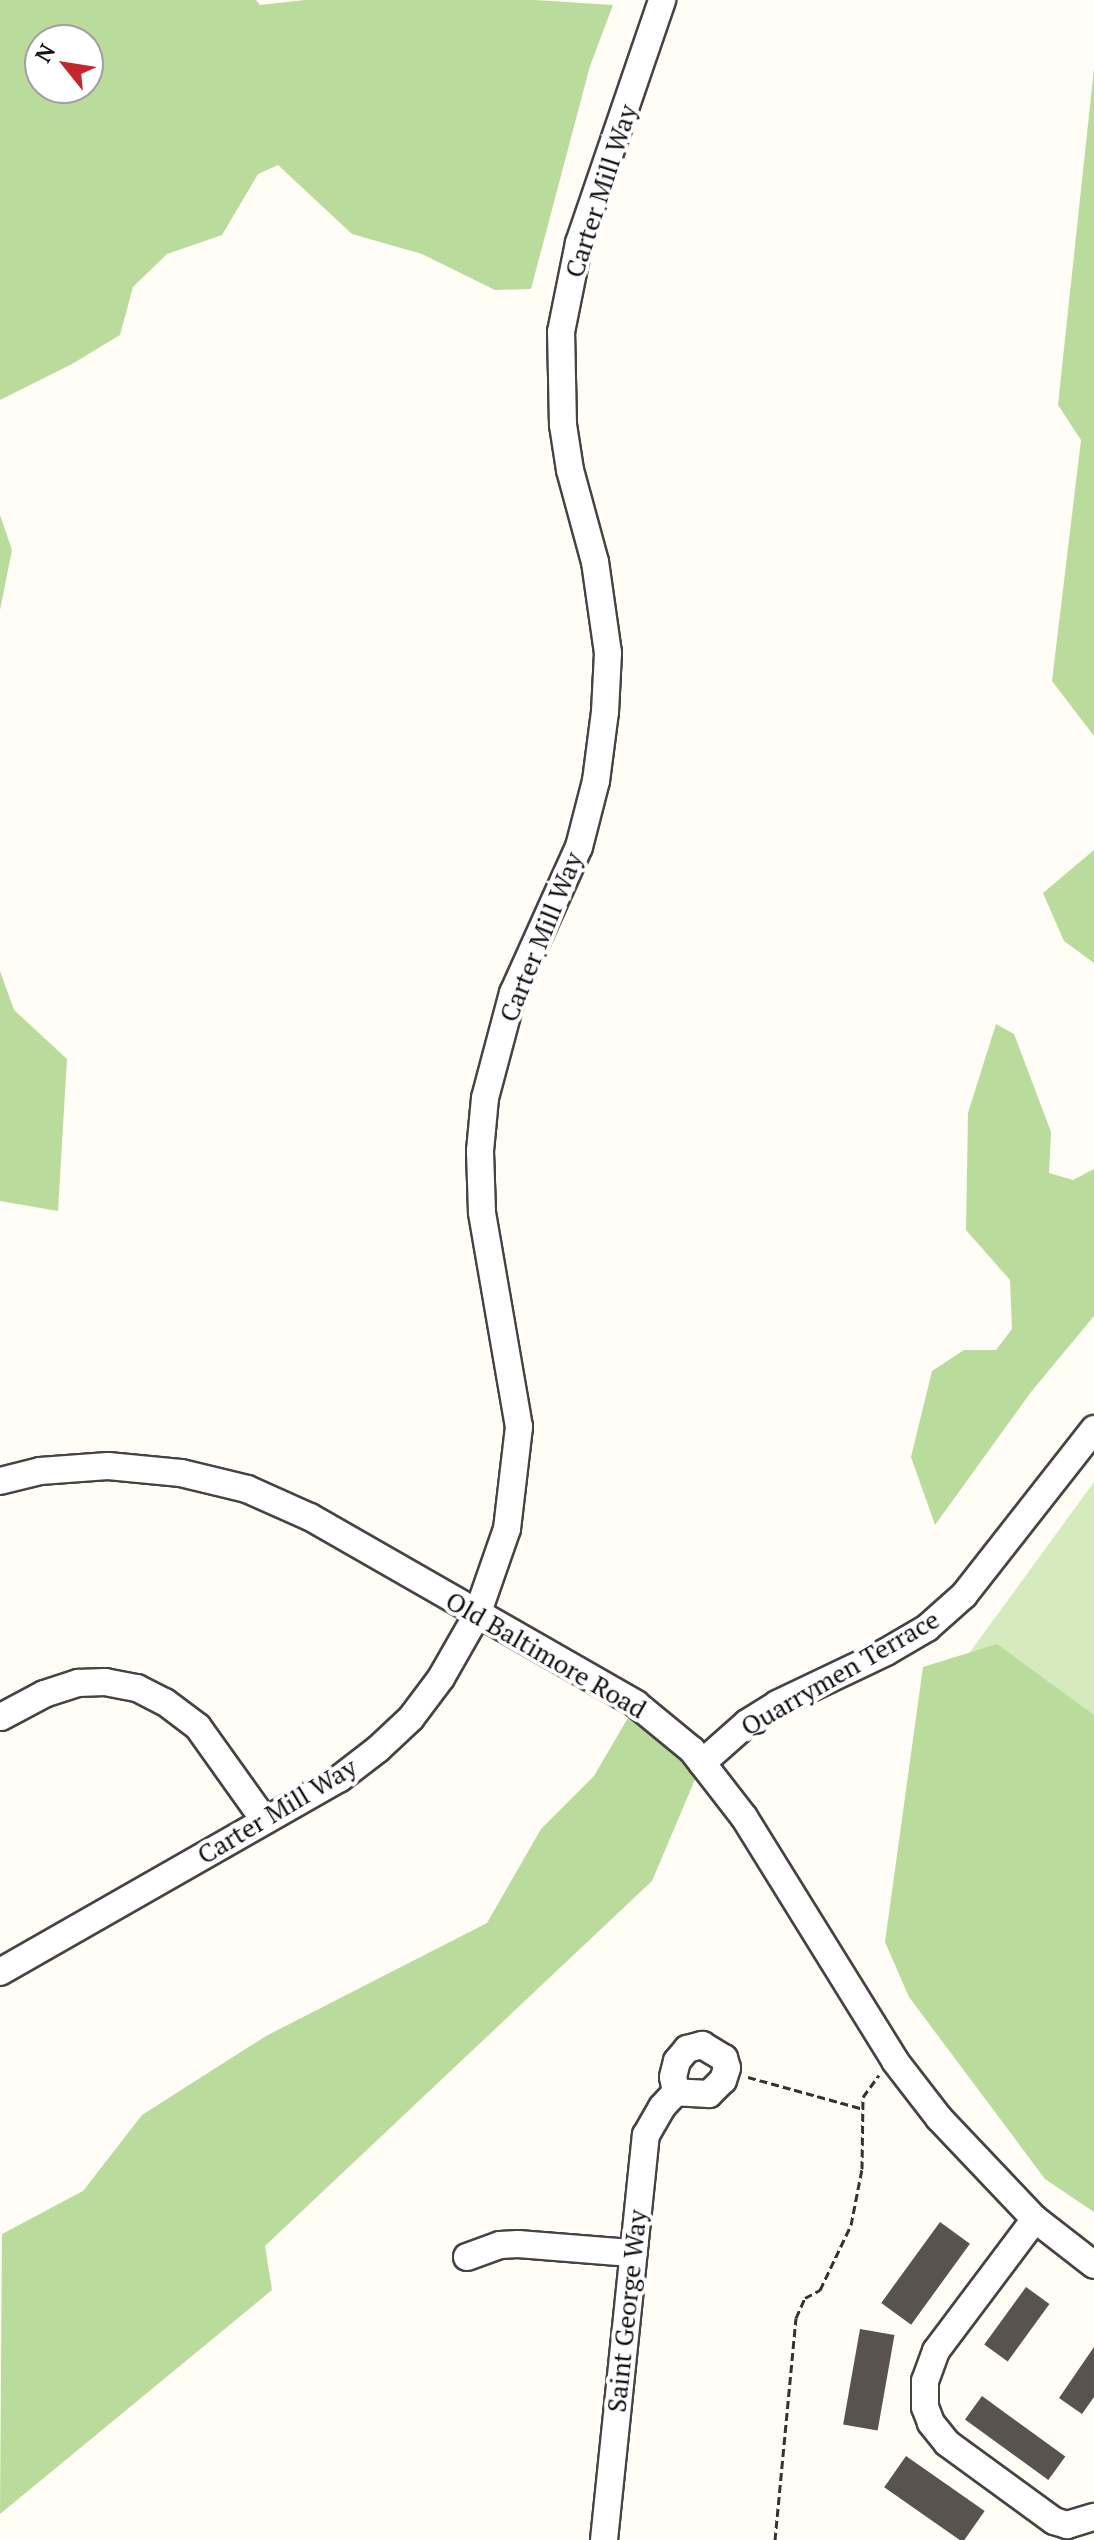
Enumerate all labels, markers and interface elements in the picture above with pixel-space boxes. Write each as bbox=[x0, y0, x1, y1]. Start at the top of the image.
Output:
north arrow bbox=[24, 24, 104, 104]
text: N bbox=[28, 38, 61, 67]
street label: Carter Mill Way bbox=[558, 101, 644, 281]
street label: Carter Mill Way bbox=[493, 848, 589, 1026]
street label: Old Baltimore Road bbox=[440, 1585, 652, 1725]
street label: Quarrymen Terrace bbox=[735, 1604, 945, 1742]
street label: Carter Mill Way bbox=[192, 1751, 362, 1871]
street label: Saint George Way bbox=[601, 2208, 653, 2414]

